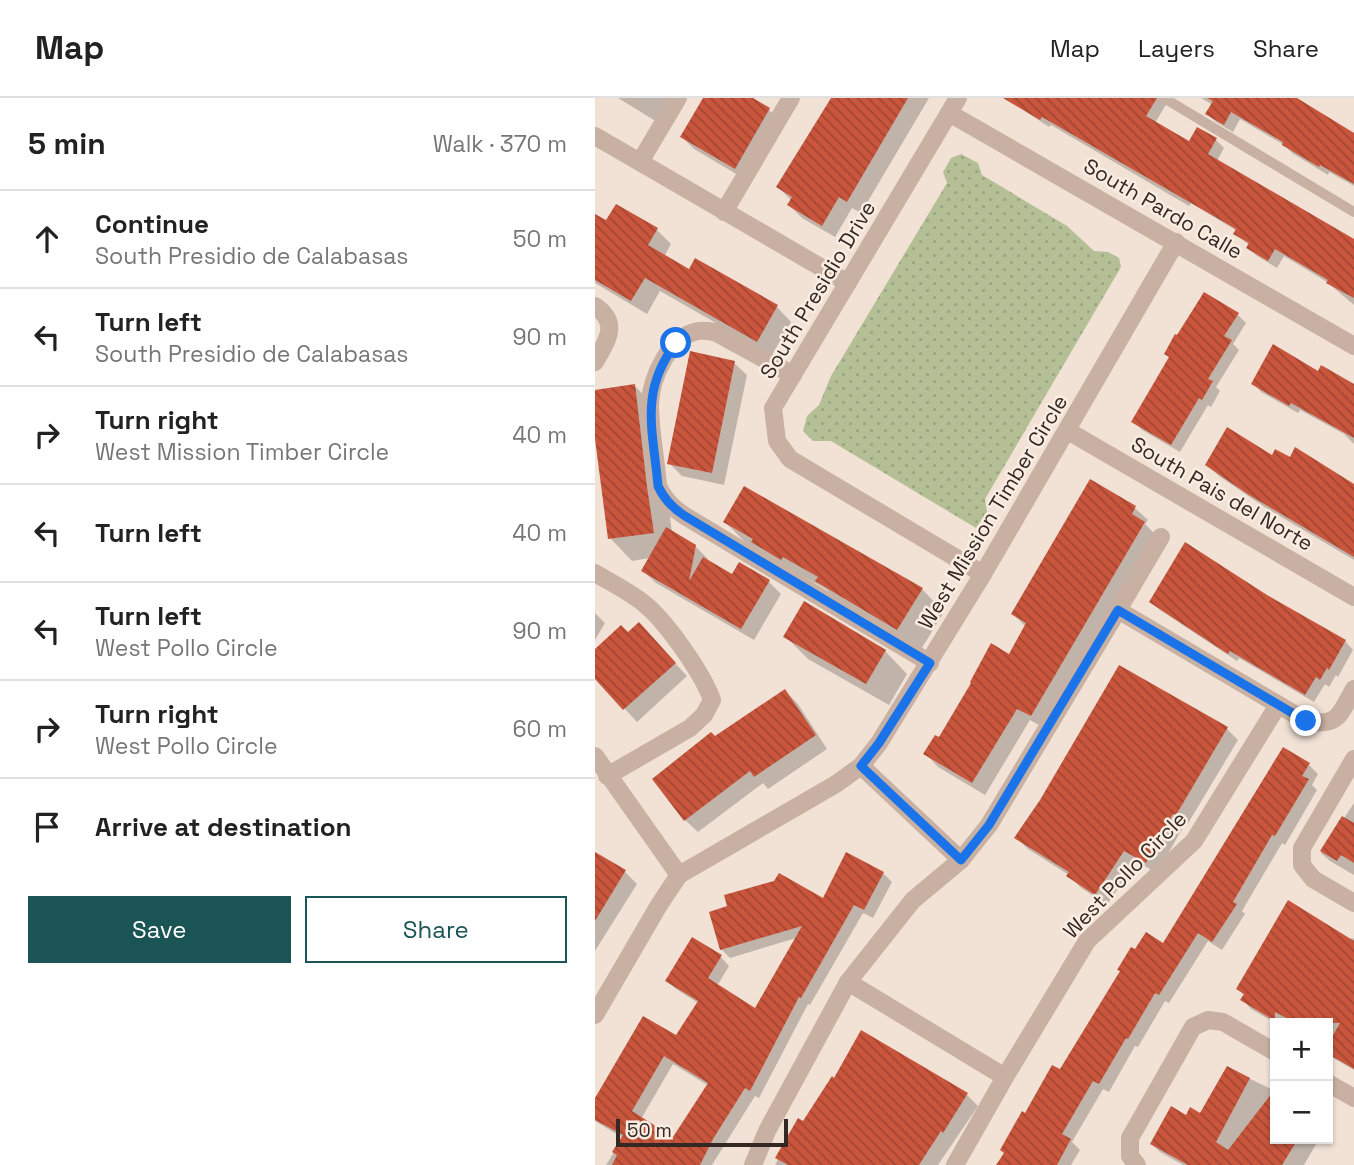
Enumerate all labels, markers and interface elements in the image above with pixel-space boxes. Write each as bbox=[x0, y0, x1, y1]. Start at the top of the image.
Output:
text: Map bbox=[35, 27, 104, 69]
text: Map bbox=[1050, 33, 1100, 64]
text: Layers bbox=[1138, 33, 1215, 64]
text: Share bbox=[1253, 33, 1319, 64]
text: 5 min bbox=[28, 124, 106, 163]
text: Walk · 370 m bbox=[433, 129, 567, 159]
street label: South Pardo Calle bbox=[1079, 152, 1247, 265]
street label: South Presidio Drive bbox=[754, 196, 881, 384]
text: Continue bbox=[95, 207, 209, 241]
icon: ahead bbox=[28, 220, 66, 258]
text: 50 m bbox=[513, 224, 567, 254]
text: South Presidio de Calabasas bbox=[95, 241, 408, 271]
text: Turn left bbox=[95, 305, 202, 339]
icon: left bbox=[28, 318, 66, 356]
text: 90 m bbox=[512, 322, 567, 352]
route start bbox=[660, 327, 691, 358]
text: South Presidio de Calabasas bbox=[95, 339, 408, 369]
street label: West Mission Timber Circle bbox=[912, 390, 1073, 634]
text: Turn right bbox=[95, 403, 219, 437]
icon: right bbox=[28, 416, 66, 454]
text: 40 m bbox=[512, 420, 567, 450]
street label: South Pais del Norte bbox=[1126, 430, 1318, 557]
text: West Mission Timber Circle bbox=[95, 437, 389, 467]
icon: left bbox=[28, 514, 66, 552]
text: Turn left bbox=[95, 516, 202, 550]
text: 40 m bbox=[512, 518, 567, 548]
text: Turn left bbox=[95, 599, 202, 633]
icon: left bbox=[28, 612, 66, 650]
text: 90 m bbox=[512, 616, 567, 646]
text: West Pollo Circle bbox=[95, 633, 278, 663]
text: Turn right bbox=[95, 697, 219, 731]
route end bbox=[1290, 705, 1321, 736]
icon: right bbox=[28, 710, 66, 748]
text: 60 m bbox=[512, 714, 567, 744]
text: West Pollo Circle bbox=[95, 731, 278, 761]
street label: West Pollo Circle bbox=[1057, 805, 1192, 944]
icon: arrive bbox=[28, 808, 66, 846]
text: Arrive at destination bbox=[95, 810, 352, 844]
button: Save bbox=[28, 896, 291, 963]
button: Share bbox=[305, 896, 567, 963]
map controls bbox=[1270, 1018, 1333, 1144]
button: + bbox=[1270, 1018, 1333, 1081]
button: − bbox=[1270, 1081, 1333, 1144]
scale bar bbox=[616, 1116, 787, 1148]
text: 50 m bbox=[627, 1118, 672, 1143]

